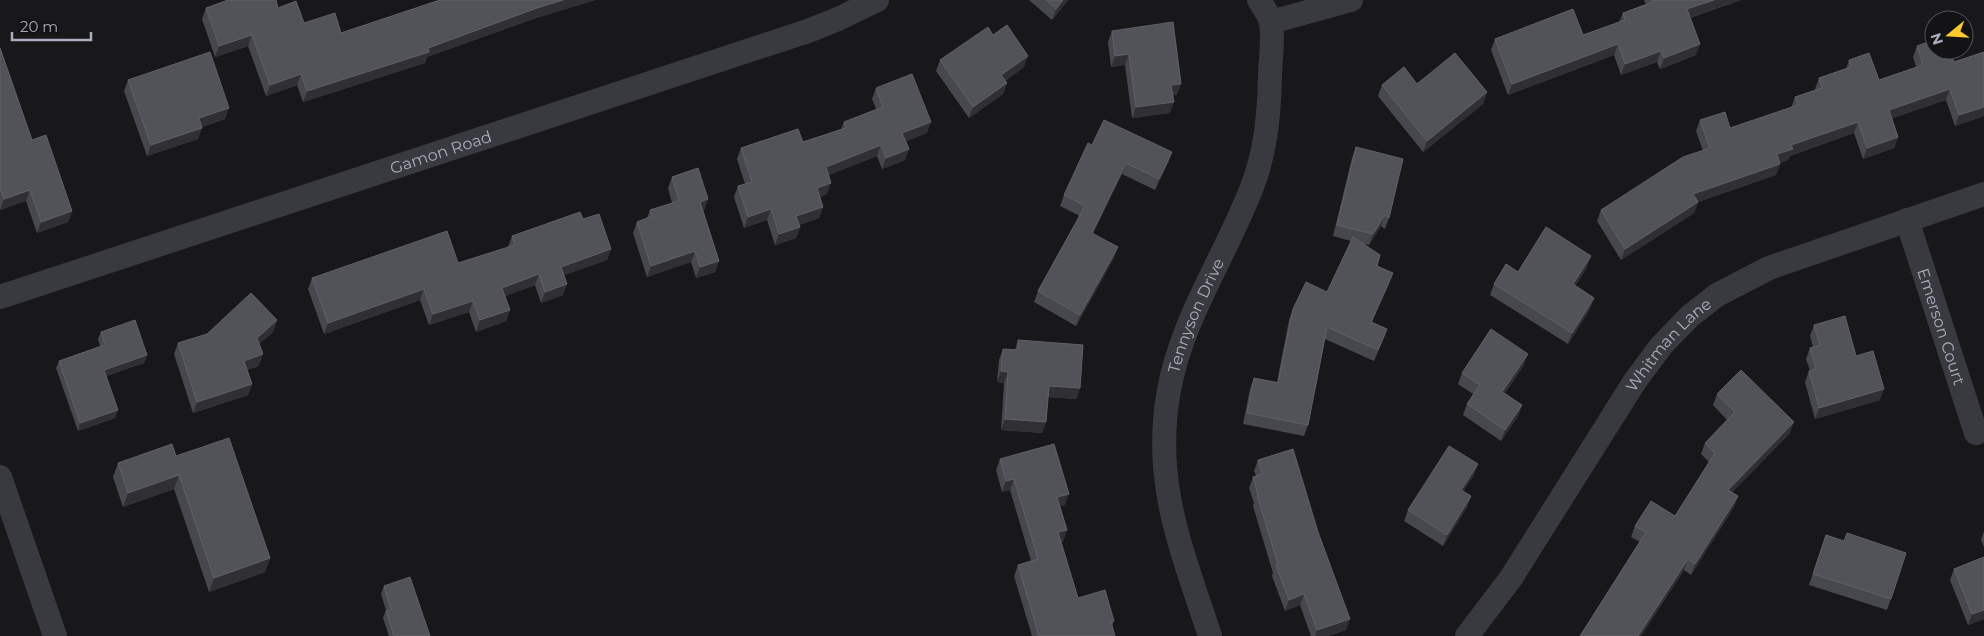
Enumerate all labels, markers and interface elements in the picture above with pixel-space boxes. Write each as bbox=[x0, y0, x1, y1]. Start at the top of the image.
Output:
scale bar bbox=[12, 10, 91, 42]
north arrow bbox=[1924, 10, 1974, 60]
text: 20 m bbox=[20, 17, 58, 36]
text: N bbox=[1926, 31, 1947, 47]
street label: Gamon Road bbox=[388, 127, 494, 178]
street label: Tennyson Drive bbox=[1164, 255, 1228, 375]
street label: Emerson Court bbox=[1913, 266, 1969, 388]
street label: Whitman Lane bbox=[1622, 294, 1715, 395]

